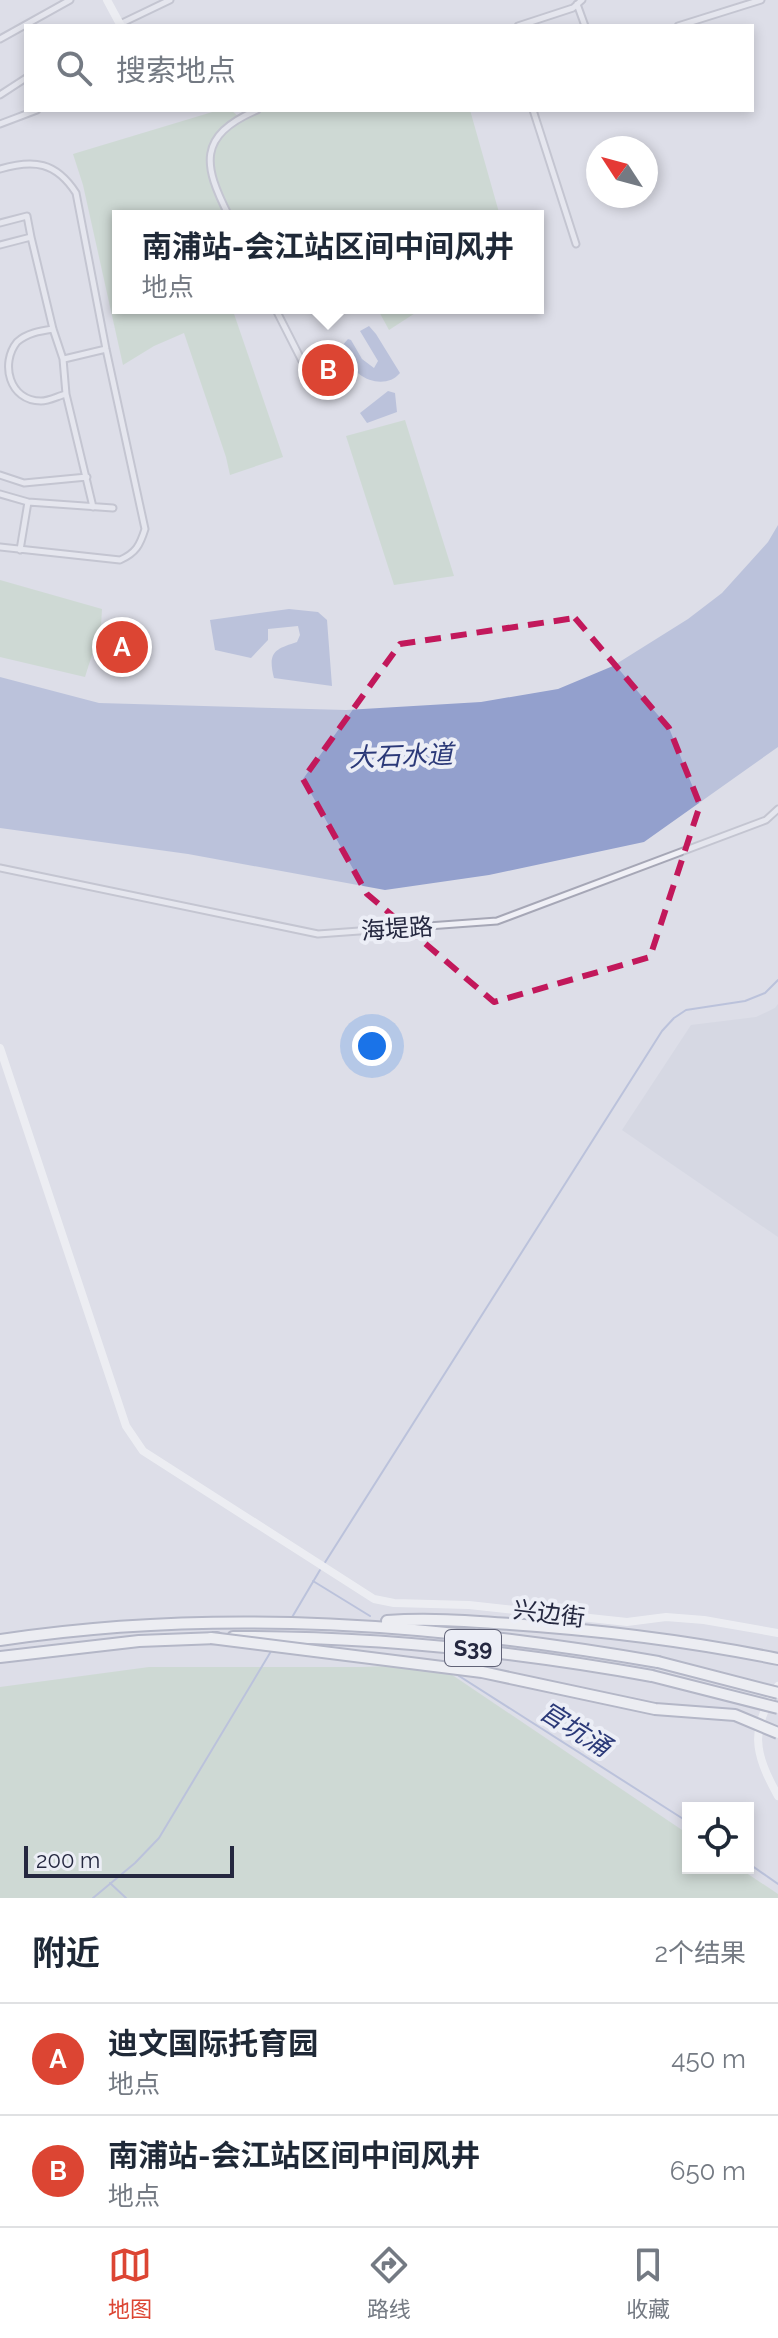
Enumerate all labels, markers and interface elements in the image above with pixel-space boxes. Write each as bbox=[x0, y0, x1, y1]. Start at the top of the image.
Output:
search box bbox=[24, 24, 754, 112]
icon: search bbox=[52, 46, 96, 90]
text: 搜索地点 bbox=[116, 53, 236, 88]
north arrow bbox=[586, 136, 658, 208]
popup bbox=[112, 210, 544, 314]
text: 南浦站-会江站区间中间风井 bbox=[142, 229, 514, 264]
text: 地点 bbox=[142, 272, 194, 302]
pin: B bbox=[302, 340, 354, 400]
pin: A bbox=[96, 617, 148, 677]
water label: 大石水道 bbox=[349, 739, 457, 773]
street label: 海堤路 bbox=[360, 912, 434, 945]
your location bbox=[352, 1026, 392, 1066]
street label: 兴边街 bbox=[512, 1595, 587, 1632]
road number: S39 bbox=[445, 1630, 501, 1666]
water label: 官坑涌 bbox=[534, 1696, 619, 1764]
map controls bbox=[682, 1802, 754, 1874]
button: locate bbox=[682, 1802, 754, 1874]
scale bar bbox=[24, 1842, 234, 1878]
text: 200 m bbox=[36, 1847, 100, 1873]
text: 附近 bbox=[32, 1933, 100, 1973]
text: 2个结果 bbox=[654, 1938, 746, 1968]
text: 迪文国际托育园 bbox=[108, 2026, 318, 2061]
text: A bbox=[49, 2044, 67, 2074]
text: 450 m bbox=[671, 2044, 746, 2074]
text: 地点 bbox=[108, 2069, 160, 2099]
text: 南浦站-会江站区间中间风井 bbox=[108, 2138, 481, 2173]
text: B bbox=[49, 2156, 67, 2186]
text: 650 m bbox=[670, 2156, 746, 2186]
text: 地点 bbox=[108, 2181, 160, 2211]
tab: 地图 bbox=[108, 2243, 152, 2323]
tab: 路线 bbox=[367, 2243, 411, 2323]
tab: 收藏 bbox=[626, 2243, 670, 2323]

